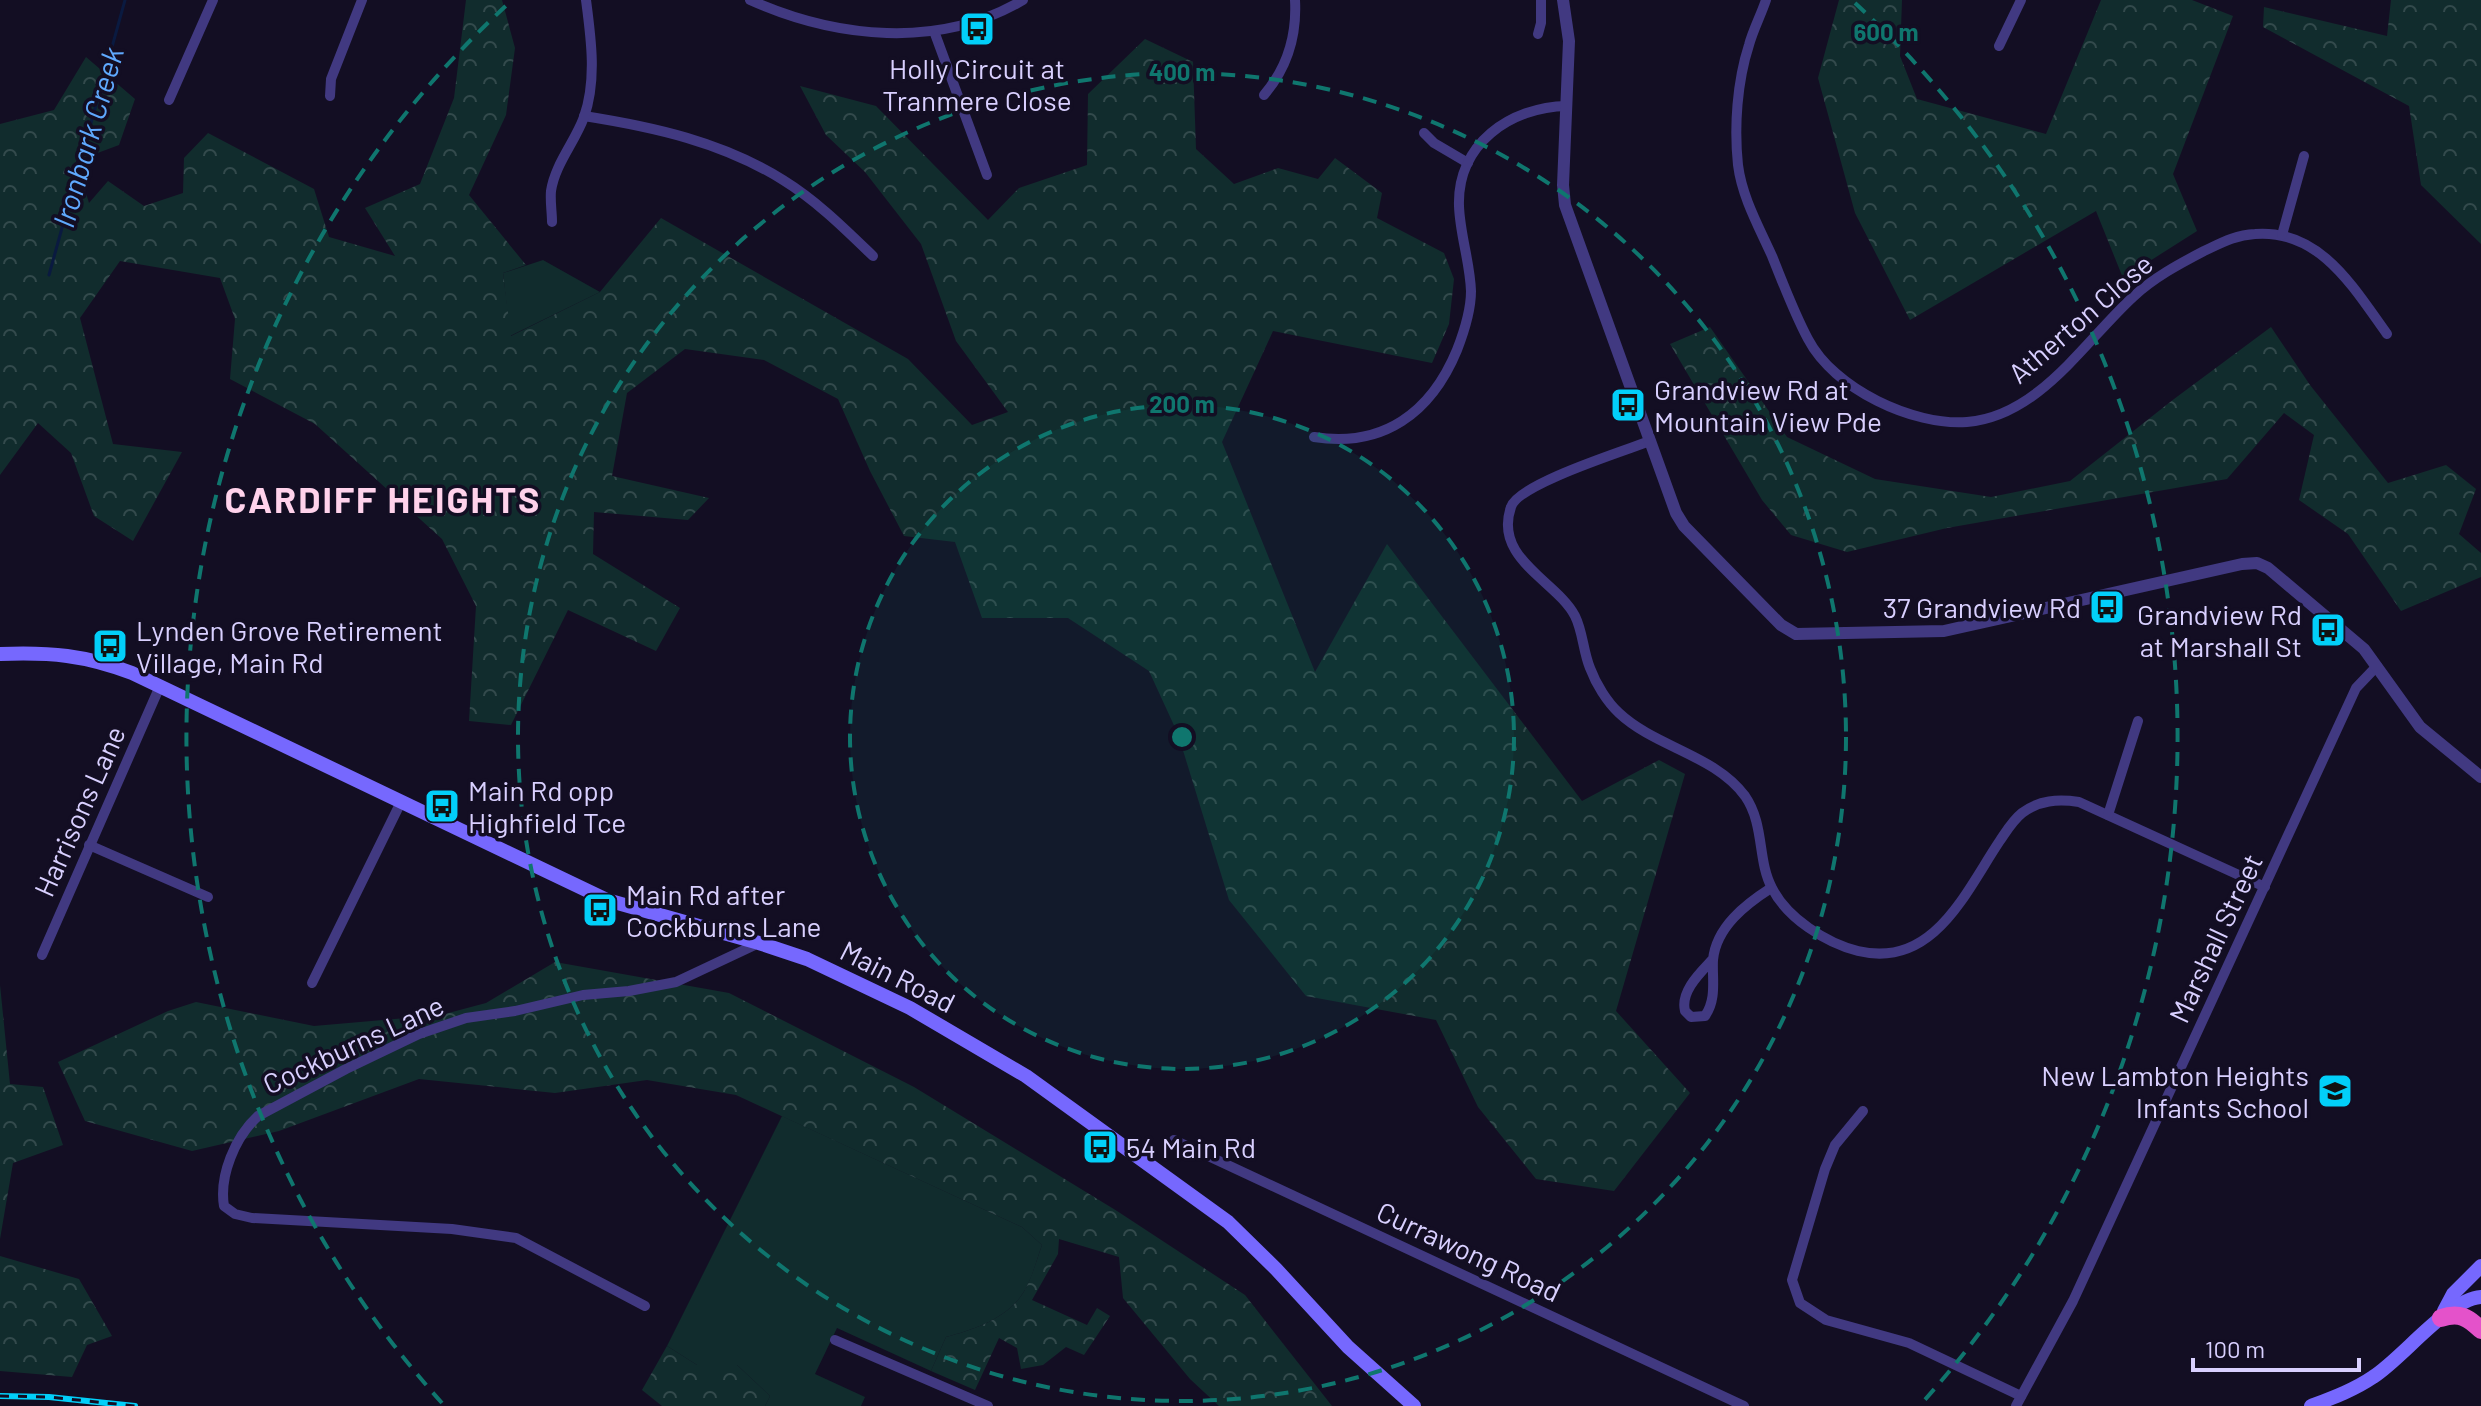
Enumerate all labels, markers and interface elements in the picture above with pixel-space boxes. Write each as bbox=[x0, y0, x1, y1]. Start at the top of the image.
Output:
bus stop icon: Holly Circuit at Tranmere Close bbox=[958, 10, 996, 48]
text: 600 m bbox=[1853, 17, 1919, 46]
water label: Ironbark Creek bbox=[44, 42, 130, 231]
place label: Holly Circuit at Tranmere Close bbox=[882, 51, 1072, 117]
text: 400 m bbox=[1149, 57, 1215, 86]
street label: Atherton Close bbox=[2001, 246, 2159, 390]
place label: Grandview Rd at Mountain View Pde bbox=[1654, 372, 1882, 438]
bus stop icon: Grandview Rd at Mountain View Pde bbox=[1609, 386, 1647, 424]
text: 200 m bbox=[1149, 389, 1215, 418]
district label: CARDIFF HEIGHTS bbox=[225, 477, 541, 520]
bus stop icon: 37 Grandview Rd bbox=[2088, 588, 2126, 626]
place label: 37 Grandview Rd bbox=[1883, 590, 2081, 624]
place label: Grandview Rd at Marshall St bbox=[2137, 597, 2302, 663]
bus stop icon: Grandview Rd at Marshall St bbox=[2309, 611, 2347, 649]
place label: Lynden Grove Retirement Village, Main Rd bbox=[136, 613, 443, 679]
bus stop icon: Lynden Grove Retirement Village, Main Rd bbox=[91, 627, 129, 665]
street label: Harrisons Lane bbox=[26, 720, 132, 902]
centre of rings bbox=[1168, 723, 1196, 751]
place label: Main Rd opp Highfield Tce bbox=[468, 773, 626, 839]
bus stop icon: Main Rd opp Highfield Tce bbox=[423, 787, 461, 825]
street label: Marshall Street bbox=[2161, 848, 2269, 1028]
place label: Main Rd after Cockburns Lane bbox=[626, 877, 822, 943]
bus stop icon: Main Rd after Cockburns Lane bbox=[581, 891, 619, 929]
street label: Main Road bbox=[835, 933, 961, 1019]
street label: Cockburns Lane bbox=[257, 987, 449, 1101]
place label: New Lambton Heights Infants School bbox=[2041, 1058, 2309, 1124]
school or university icon: New Lambton Heights Infants School bbox=[2316, 1072, 2354, 1110]
bus stop icon: 54 Main Rd bbox=[1081, 1128, 1119, 1166]
place label: 54 Main Rd bbox=[1126, 1130, 1256, 1164]
street label: Currawong Road bbox=[1372, 1194, 1566, 1308]
scale bar bbox=[2193, 1322, 2359, 1372]
text: 100 m bbox=[2205, 1334, 2265, 1363]

